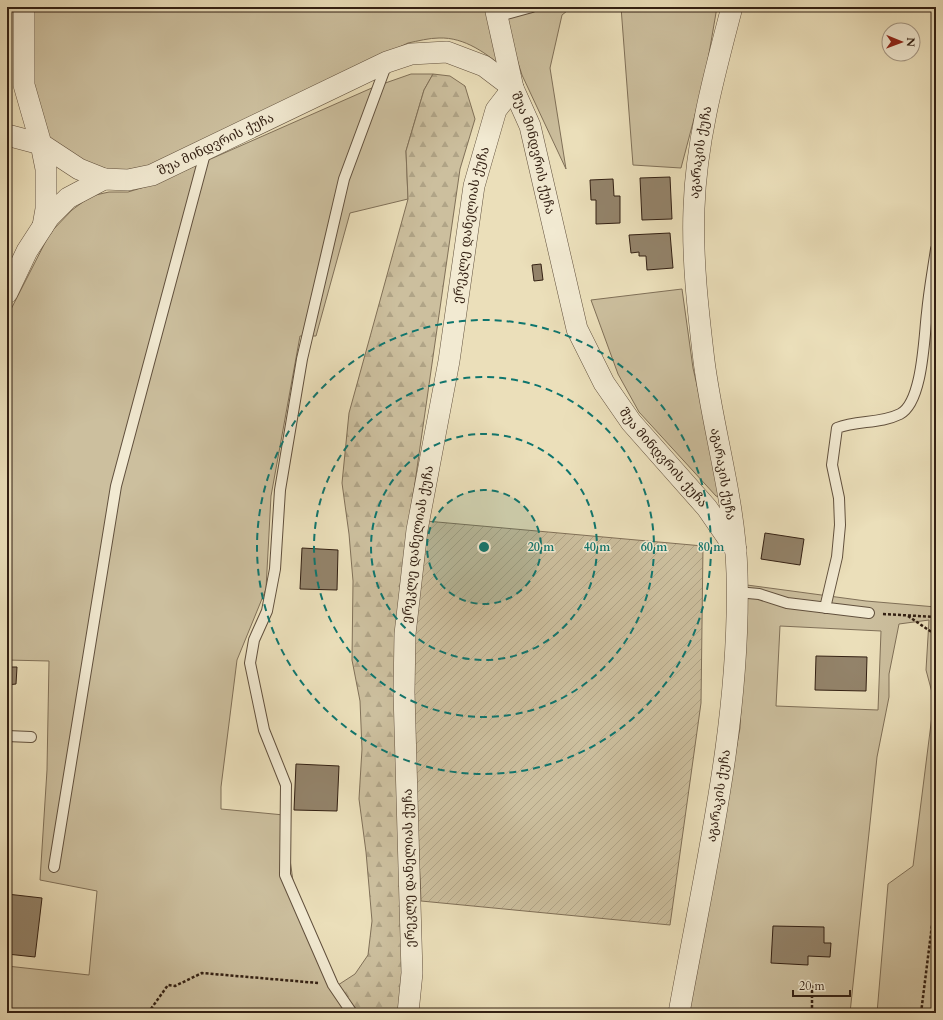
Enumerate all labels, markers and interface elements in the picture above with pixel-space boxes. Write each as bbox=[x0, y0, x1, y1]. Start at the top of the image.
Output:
north arrow bbox=[881, 22, 921, 62]
text: N bbox=[903, 37, 918, 48]
street label: შუა მინდვრის ქუჩა bbox=[507, 89, 559, 216]
street label: აგარაკის ქუჩა bbox=[685, 104, 716, 199]
street label: შუა მინდვრის ქუჩა bbox=[155, 109, 277, 180]
street label: ერეკლე დანელიას ქუჩა bbox=[448, 144, 494, 304]
street label: შუა მინდვრის ქუჩა bbox=[615, 404, 711, 511]
street label: აგარაკის ქუჩა bbox=[706, 426, 740, 522]
street label: ერეკლე დანელიას ქუჩა bbox=[397, 464, 438, 624]
text: 20 m bbox=[528, 539, 555, 555]
text: 40 m bbox=[584, 539, 611, 555]
text: 60 m bbox=[641, 539, 668, 555]
text: 80 m bbox=[698, 539, 725, 555]
centre of rings bbox=[477, 540, 491, 554]
street label: აგარაკის ქუჩა bbox=[702, 748, 735, 843]
street label: ერეკლე დანელიას ქუჩა bbox=[399, 788, 419, 948]
scale bar bbox=[793, 972, 850, 998]
text: 20 m bbox=[799, 978, 826, 994]

